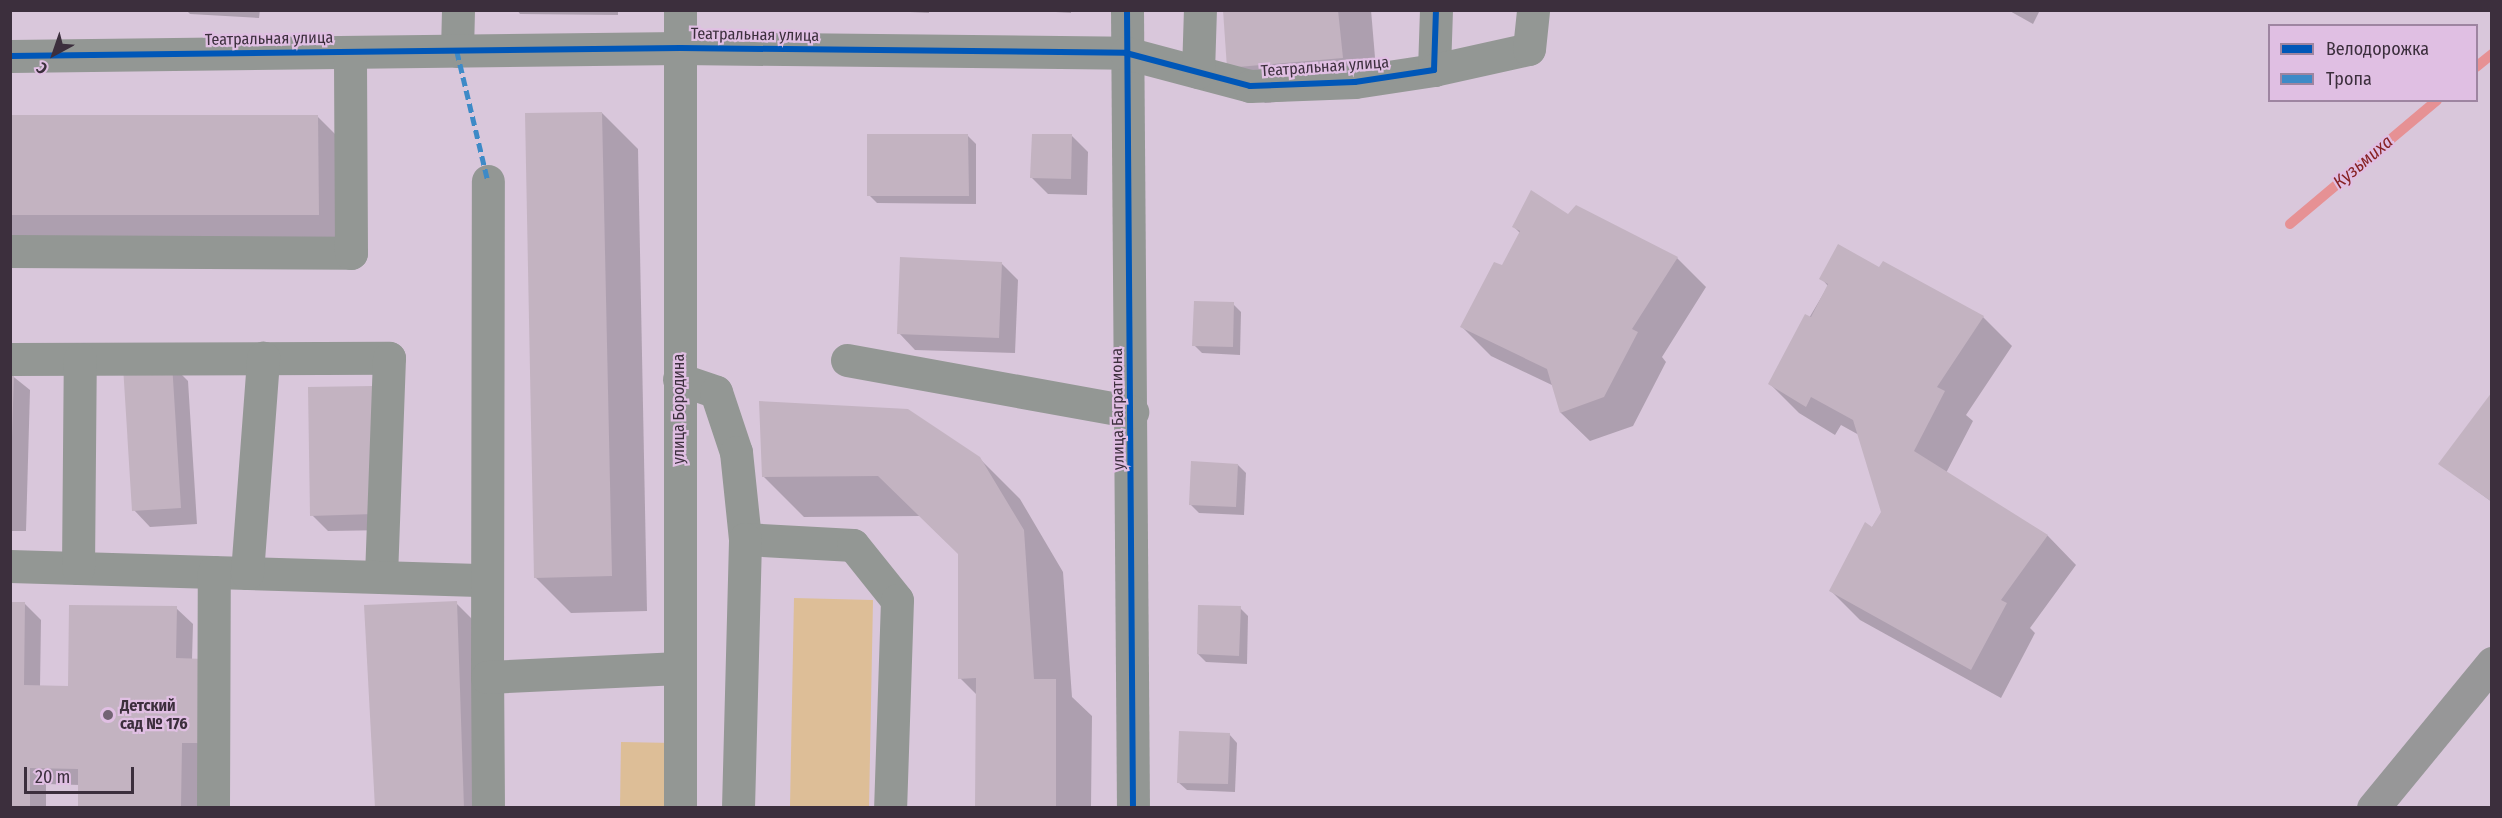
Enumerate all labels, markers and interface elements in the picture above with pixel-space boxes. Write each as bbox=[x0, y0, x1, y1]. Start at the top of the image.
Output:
north arrow bbox=[24, 24, 84, 84]
street label: Театральная улица bbox=[691, 24, 819, 46]
legend bbox=[2268, 24, 2478, 102]
street label: Театральная улица bbox=[205, 28, 333, 50]
text: Велодорожка bbox=[2326, 38, 2429, 60]
street label: Театральная улица bbox=[1260, 53, 1390, 81]
text: С bbox=[33, 58, 51, 78]
text: Тропа bbox=[2326, 68, 2372, 90]
water label: Кузьмиха bbox=[2329, 131, 2397, 193]
street label: улица Багратиона bbox=[1107, 348, 1129, 470]
street label: улица Бородина bbox=[669, 354, 689, 464]
place label: Детский сад № 176 bbox=[120, 696, 188, 734]
marker: Детский сад № 176 bbox=[101, 708, 115, 722]
scale bar bbox=[27, 755, 136, 793]
text: 20 m bbox=[35, 766, 70, 788]

